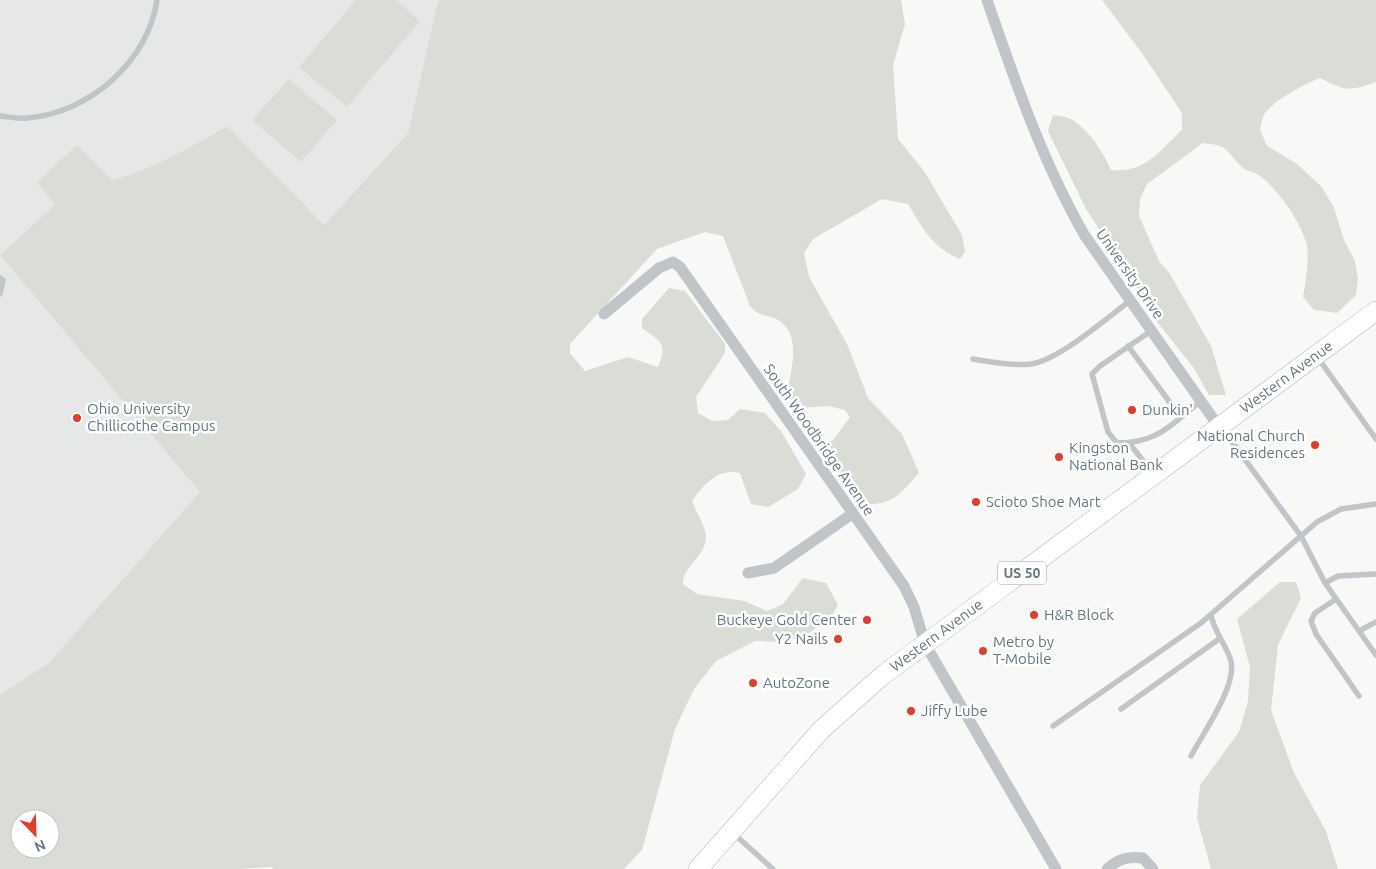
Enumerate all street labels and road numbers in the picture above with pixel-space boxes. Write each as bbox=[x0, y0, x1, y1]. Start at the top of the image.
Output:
street label: University Drive bbox=[1093, 225, 1168, 322]
street label: Western Avenue bbox=[1237, 337, 1336, 416]
street label: South Woodbridge Avenue bbox=[761, 361, 878, 519]
road number: US 50 bbox=[998, 562, 1046, 584]
street label: Western Avenue bbox=[887, 595, 986, 675]

